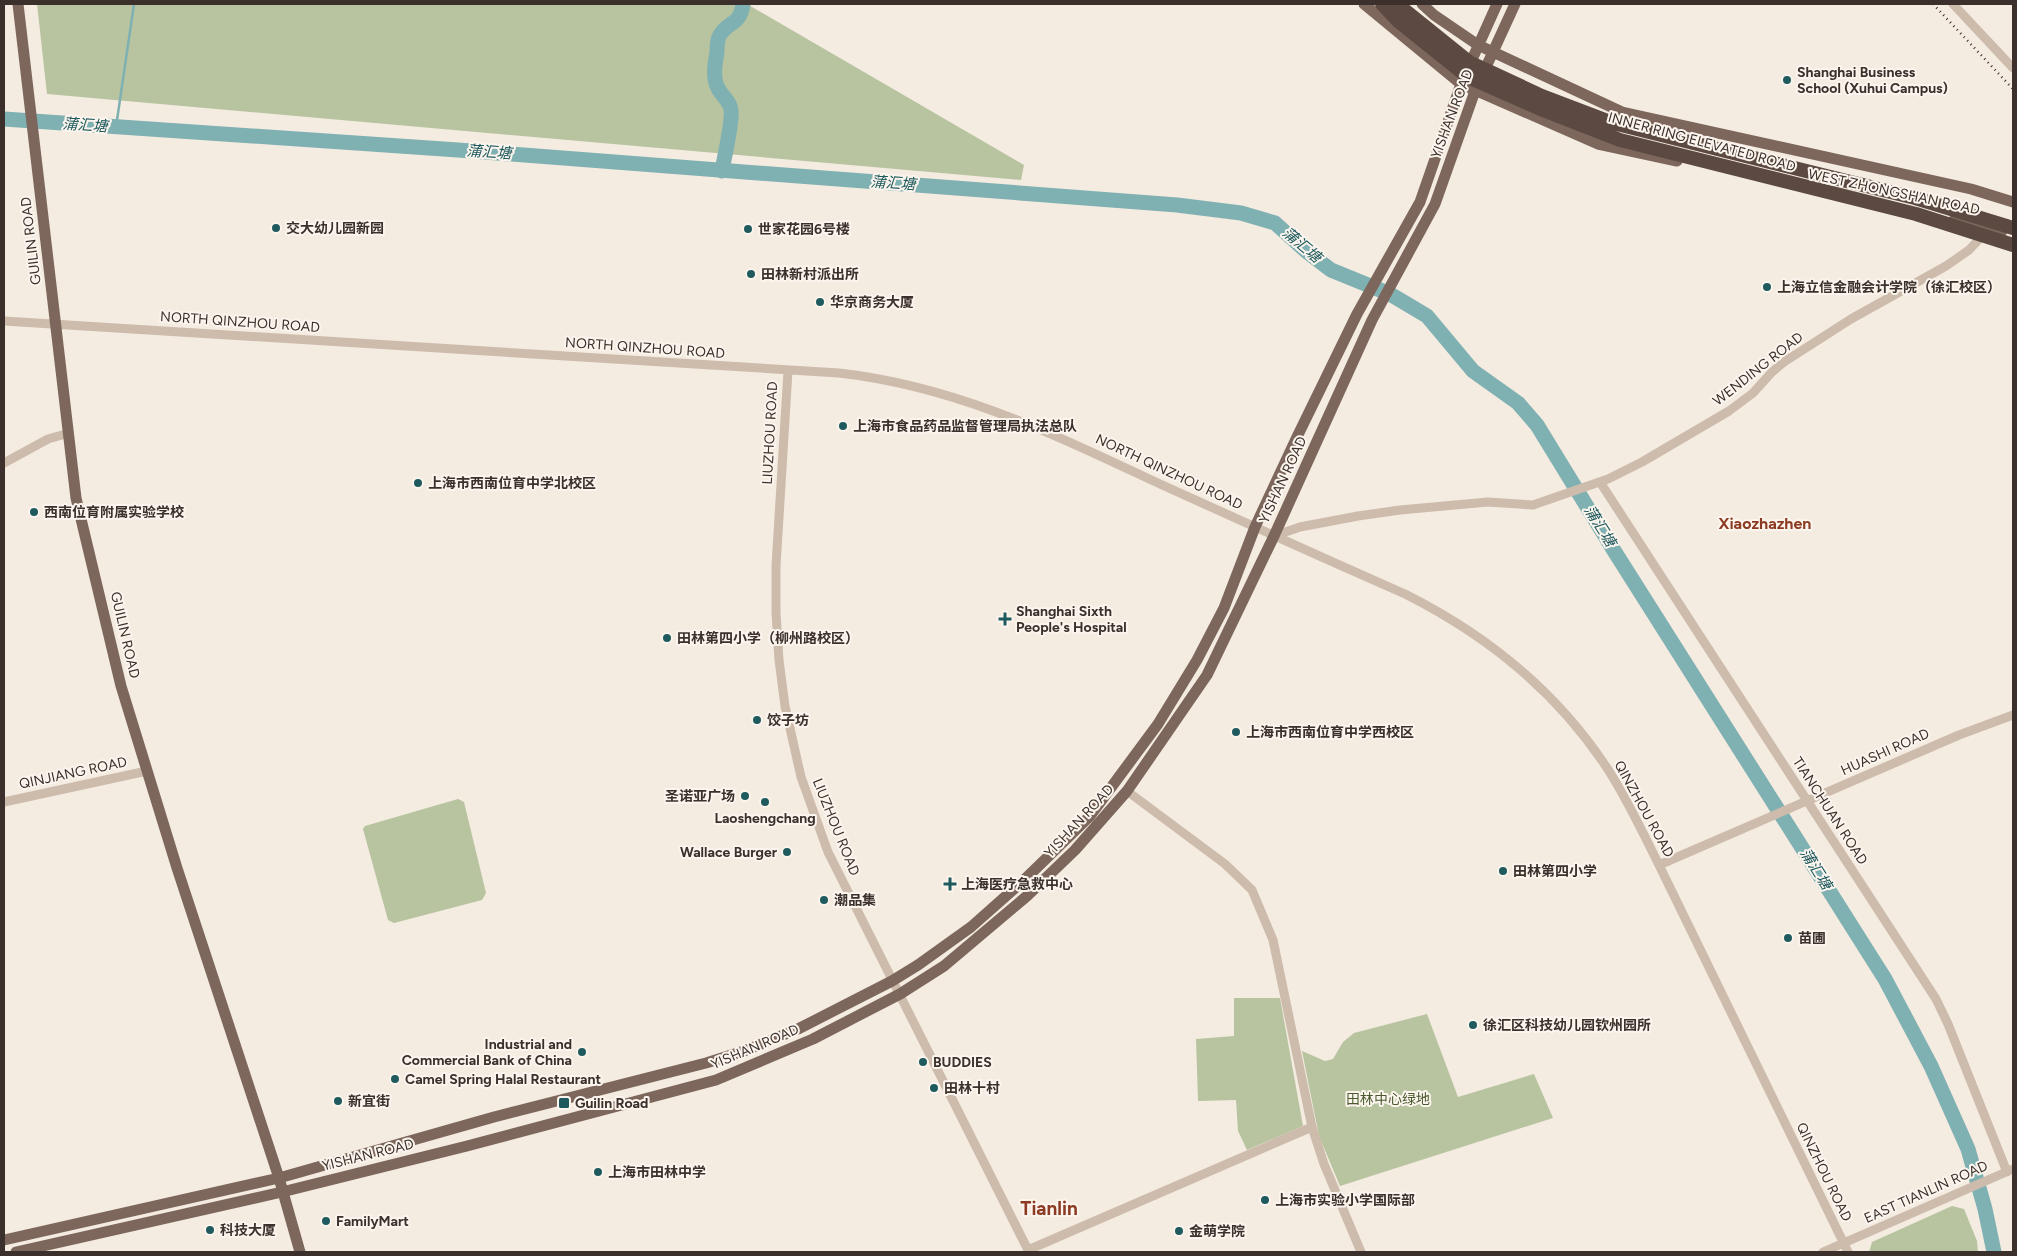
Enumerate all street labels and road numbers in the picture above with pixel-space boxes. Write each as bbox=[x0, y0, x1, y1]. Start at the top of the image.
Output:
street label: YISHAN ROAD bbox=[1427, 67, 1477, 161]
street label: INNER RING ELEVATED ROAD bbox=[1606, 109, 1798, 175]
street label: WEST ZHONGSHAN ROAD bbox=[1807, 165, 1981, 219]
street label: GUILIN ROAD bbox=[17, 196, 45, 286]
street label: NORTH QINZHOU ROAD bbox=[160, 308, 320, 336]
street label: WENDING ROAD bbox=[1710, 329, 1806, 409]
street label: NORTH QINZHOU ROAD bbox=[565, 334, 725, 362]
street label: LIUZHOU ROAD bbox=[759, 381, 781, 485]
street label: NORTH QINZHOU ROAD bbox=[1093, 430, 1245, 514]
street label: YISHAN ROAD bbox=[1255, 434, 1311, 526]
street label: GUILIN ROAD bbox=[107, 590, 143, 680]
street label: HUASHI ROAD bbox=[1838, 725, 1932, 779]
street label: QINJIANG ROAD bbox=[18, 753, 128, 793]
street label: TIANCHUAN ROAD bbox=[1789, 754, 1871, 868]
street label: QINZHOU ROAD bbox=[1610, 758, 1678, 860]
street label: LIUZHOU ROAD bbox=[809, 776, 863, 878]
street label: YISHAN ROAD bbox=[1041, 781, 1117, 861]
street label: YISHAN ROAD bbox=[708, 1021, 802, 1073]
street label: QINZHOU ROAD bbox=[1793, 1120, 1855, 1224]
street label: YISHAN ROAD bbox=[320, 1135, 416, 1175]
street label: EAST TIANLIN ROAD bbox=[1862, 1157, 1990, 1227]

